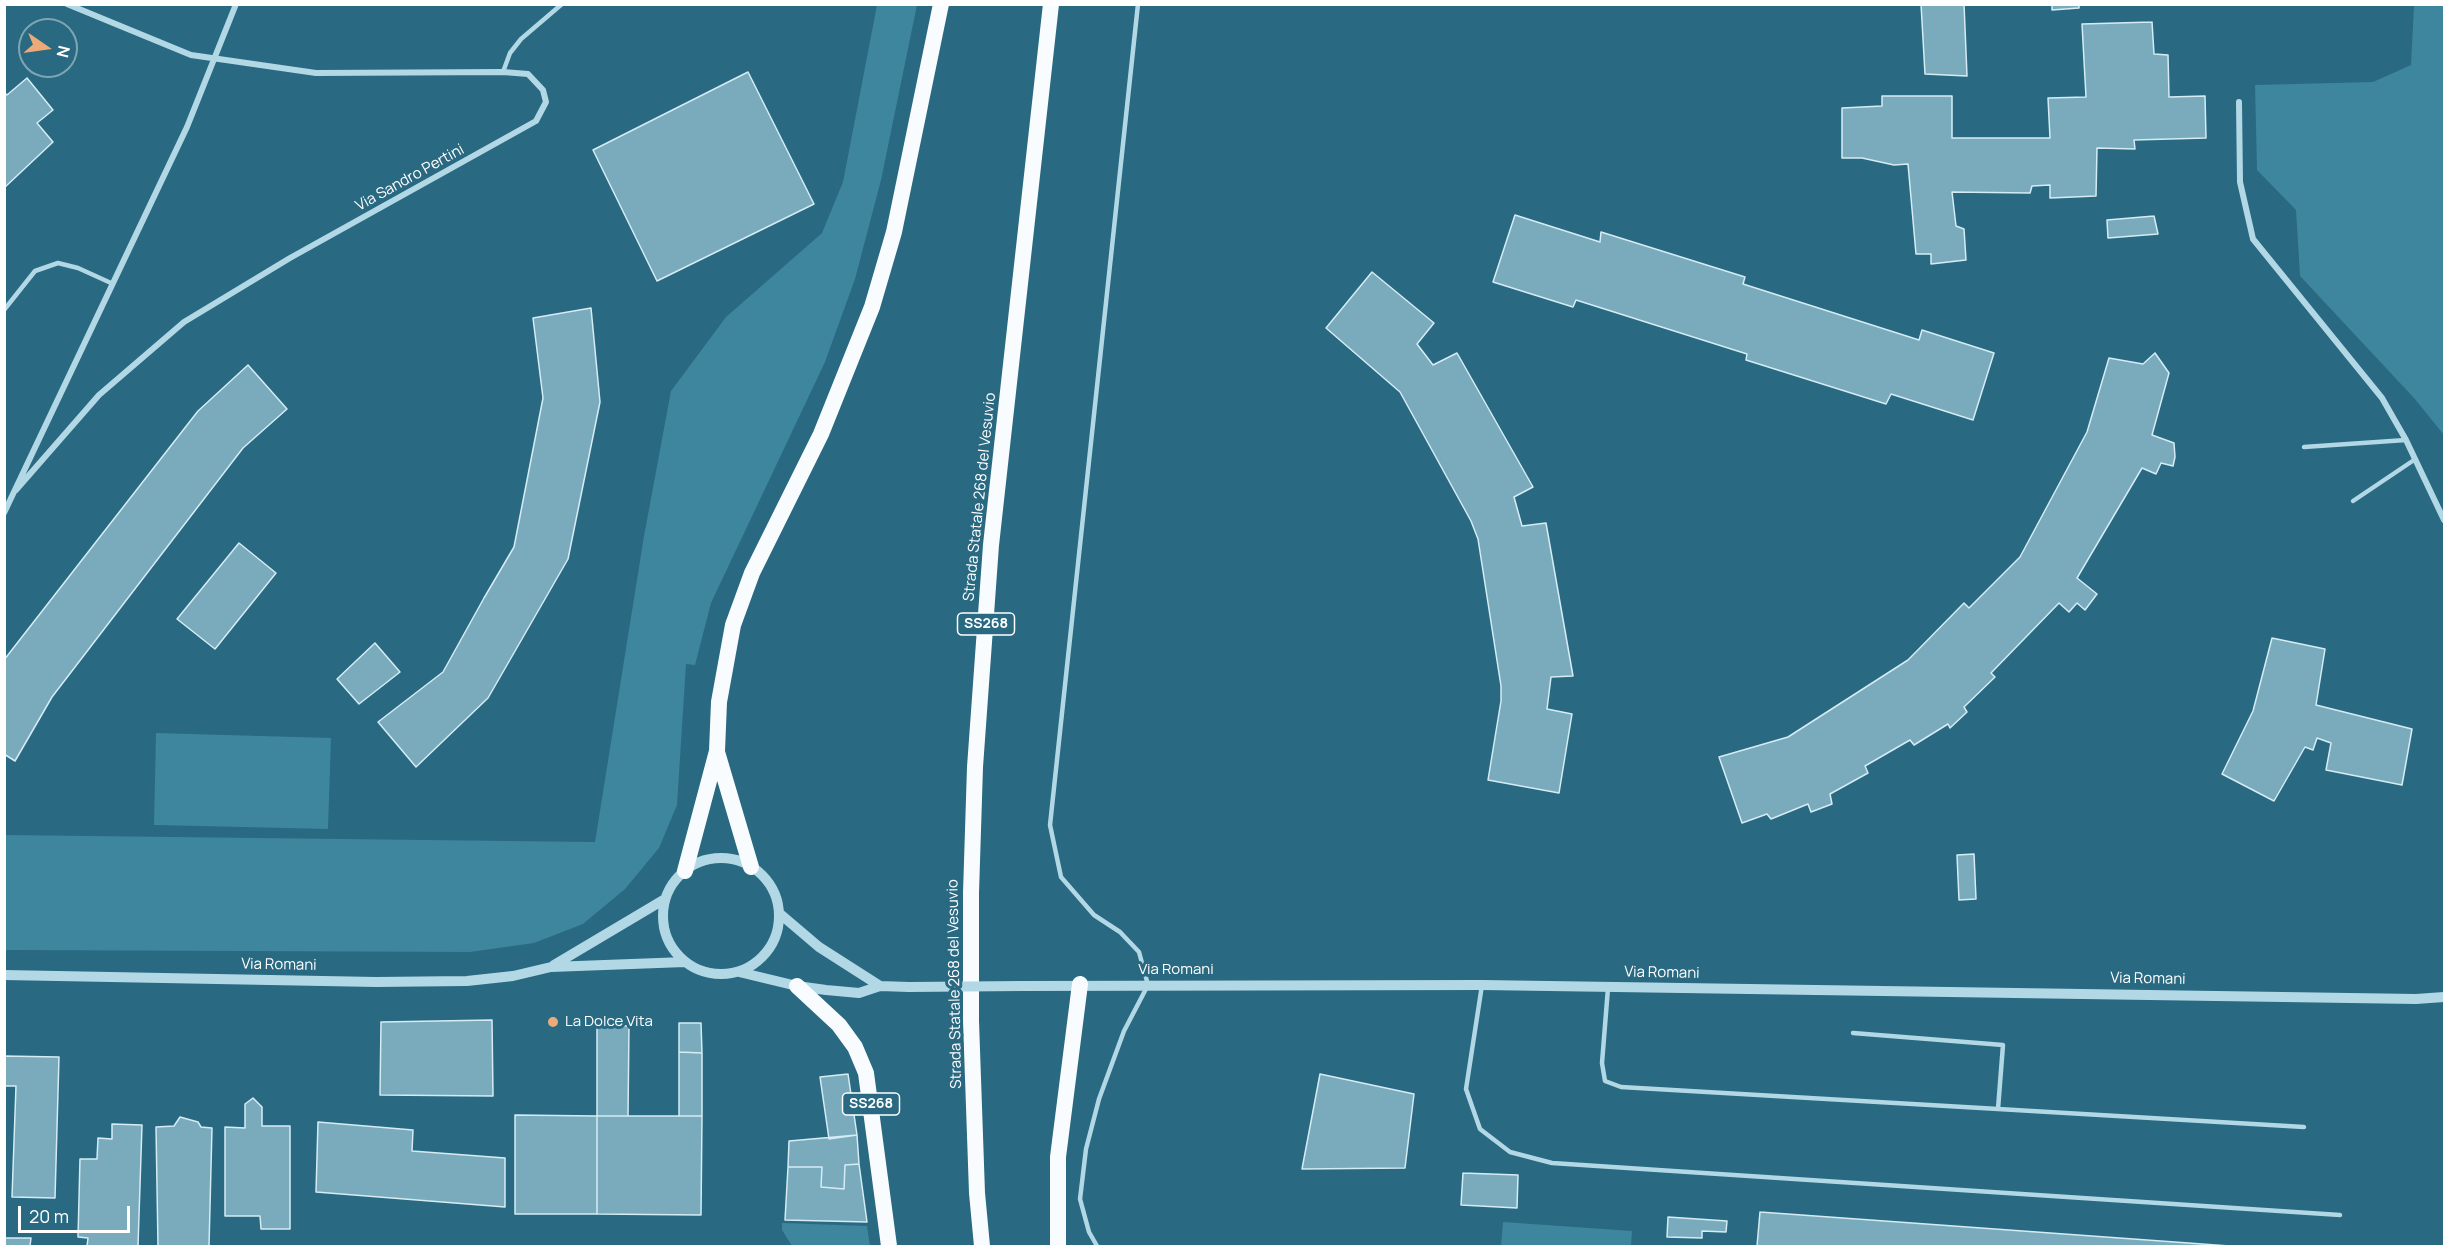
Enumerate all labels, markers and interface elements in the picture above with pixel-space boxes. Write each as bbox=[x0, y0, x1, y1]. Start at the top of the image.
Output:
north arrow bbox=[18, 18, 78, 78]
text: N bbox=[52, 44, 76, 60]
street label: Via Sandro Pertini bbox=[353, 141, 467, 215]
street label: Strada Statale 268 del Vesuvio bbox=[960, 392, 1000, 602]
road number: SS268 bbox=[958, 613, 1014, 635]
street label: Strada Statale 268 del Vesuvio bbox=[944, 879, 966, 1089]
street label: Via Romani bbox=[241, 955, 317, 975]
street label: Via Romani bbox=[1138, 961, 1214, 979]
street label: Via Romani bbox=[1624, 963, 1700, 983]
street label: Via Romani bbox=[2110, 969, 2186, 989]
place label: La Dolce Vita bbox=[565, 1013, 653, 1031]
marker: La Dolce Vita bbox=[546, 1015, 560, 1029]
road number: SS268 bbox=[842, 1093, 900, 1115]
scale bar bbox=[21, 1194, 134, 1232]
text: 20 m bbox=[29, 1204, 69, 1228]

